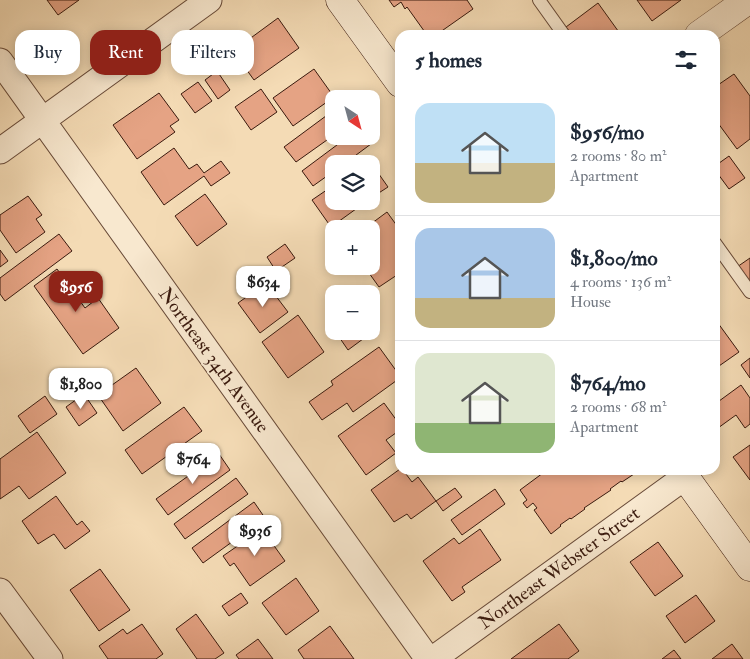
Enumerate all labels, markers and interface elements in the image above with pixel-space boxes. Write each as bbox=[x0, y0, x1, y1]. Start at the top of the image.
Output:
chip: Buy bbox=[15, 30, 80, 75]
chip: Rent bbox=[90, 30, 161, 75]
chip: Filters bbox=[171, 30, 254, 75]
icon: filters bbox=[672, 46, 700, 74]
text: 5 homes bbox=[415, 47, 482, 74]
north arrow bbox=[325, 90, 380, 145]
map controls bbox=[325, 90, 380, 340]
text: $956/mo bbox=[570, 119, 644, 146]
icon: home bbox=[455, 123, 515, 183]
text: 2 rooms · 80 m² bbox=[570, 146, 667, 166]
button: layers bbox=[325, 155, 380, 210]
text: Apartment bbox=[570, 166, 638, 186]
button: + bbox=[325, 220, 380, 275]
text: $1,800/mo bbox=[570, 245, 658, 272]
icon: home bbox=[455, 248, 515, 308]
pin: $634 bbox=[233, 266, 293, 308]
pin: $956 bbox=[46, 270, 106, 313]
text: $634 bbox=[247, 272, 279, 292]
text: 4 rooms · 136 m² bbox=[570, 272, 671, 292]
text: $956 bbox=[60, 277, 92, 297]
street label: Northeast 34th Avenue bbox=[153, 283, 275, 437]
button: − bbox=[325, 285, 380, 340]
text: House bbox=[570, 292, 611, 312]
pin: $1,800 bbox=[40, 368, 122, 410]
text: $764/mo bbox=[570, 370, 646, 397]
icon: home bbox=[455, 373, 515, 433]
text: $1,800 bbox=[60, 374, 102, 394]
text: 2 rooms · 68 m² bbox=[570, 397, 666, 417]
text: Apartment bbox=[570, 417, 638, 437]
pin: $764 bbox=[163, 442, 223, 485]
text: $764 bbox=[176, 449, 210, 469]
street label: Northeast Webster Street bbox=[474, 501, 644, 635]
pin: $936 bbox=[225, 514, 285, 557]
text: $936 bbox=[239, 521, 271, 541]

